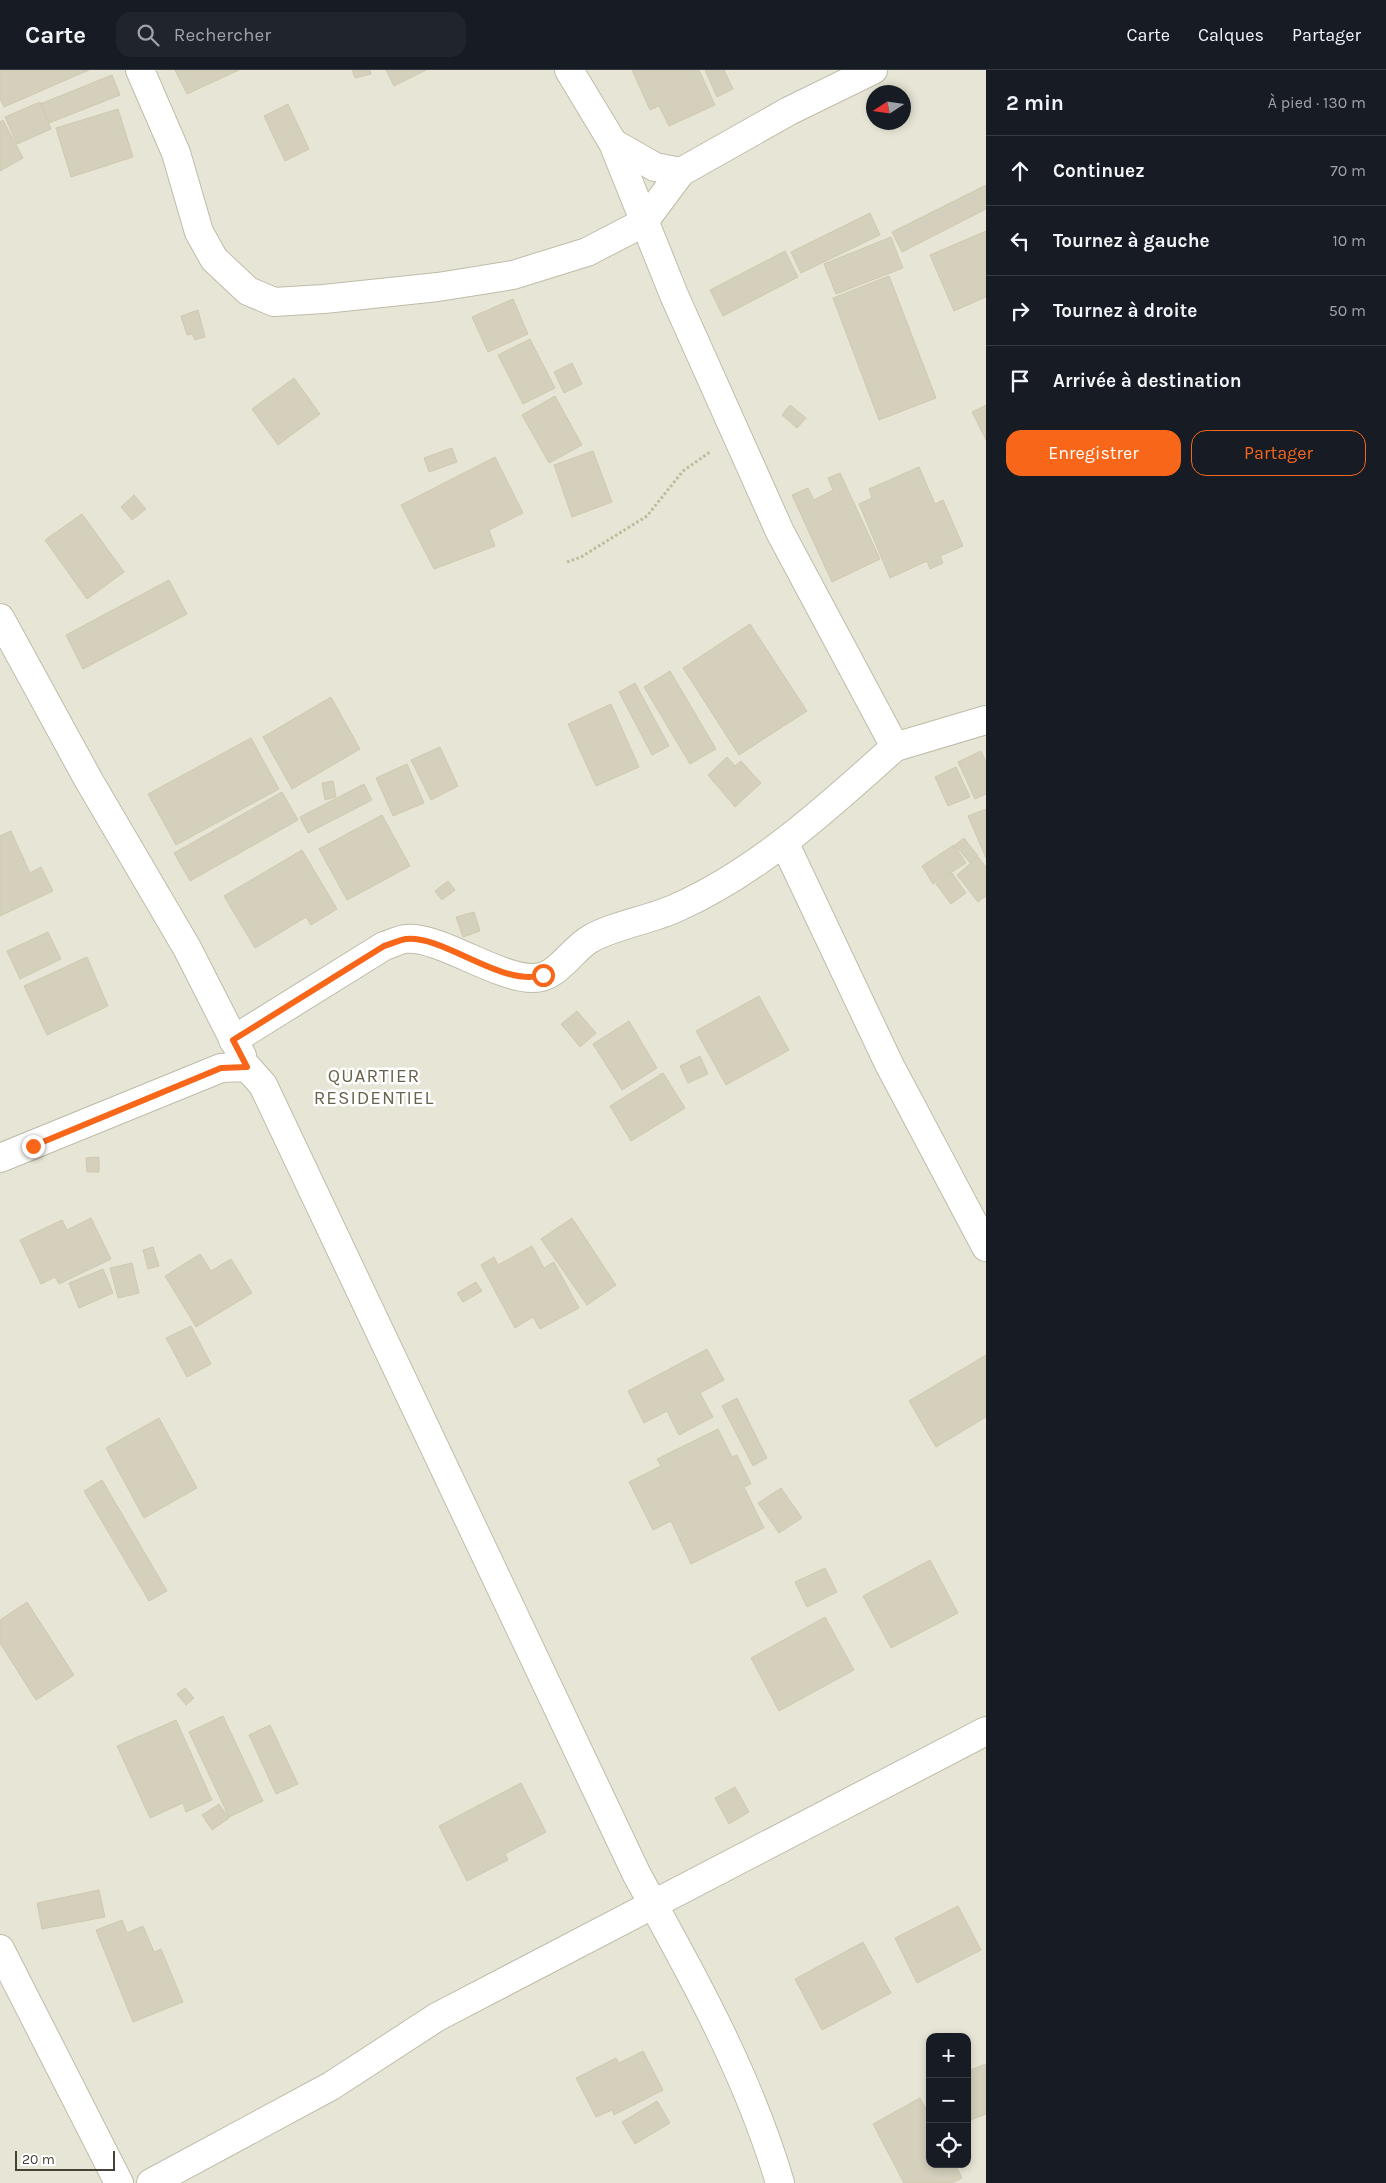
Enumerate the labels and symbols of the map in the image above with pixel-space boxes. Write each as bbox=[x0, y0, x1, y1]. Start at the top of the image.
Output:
north arrow bbox=[866, 85, 911, 130]
route start bbox=[532, 964, 555, 987]
district label: QUARTIER RESIDENTIEL bbox=[314, 1065, 434, 1109]
route end bbox=[22, 1135, 45, 1158]
scale bar bbox=[15, 2148, 115, 2171]

